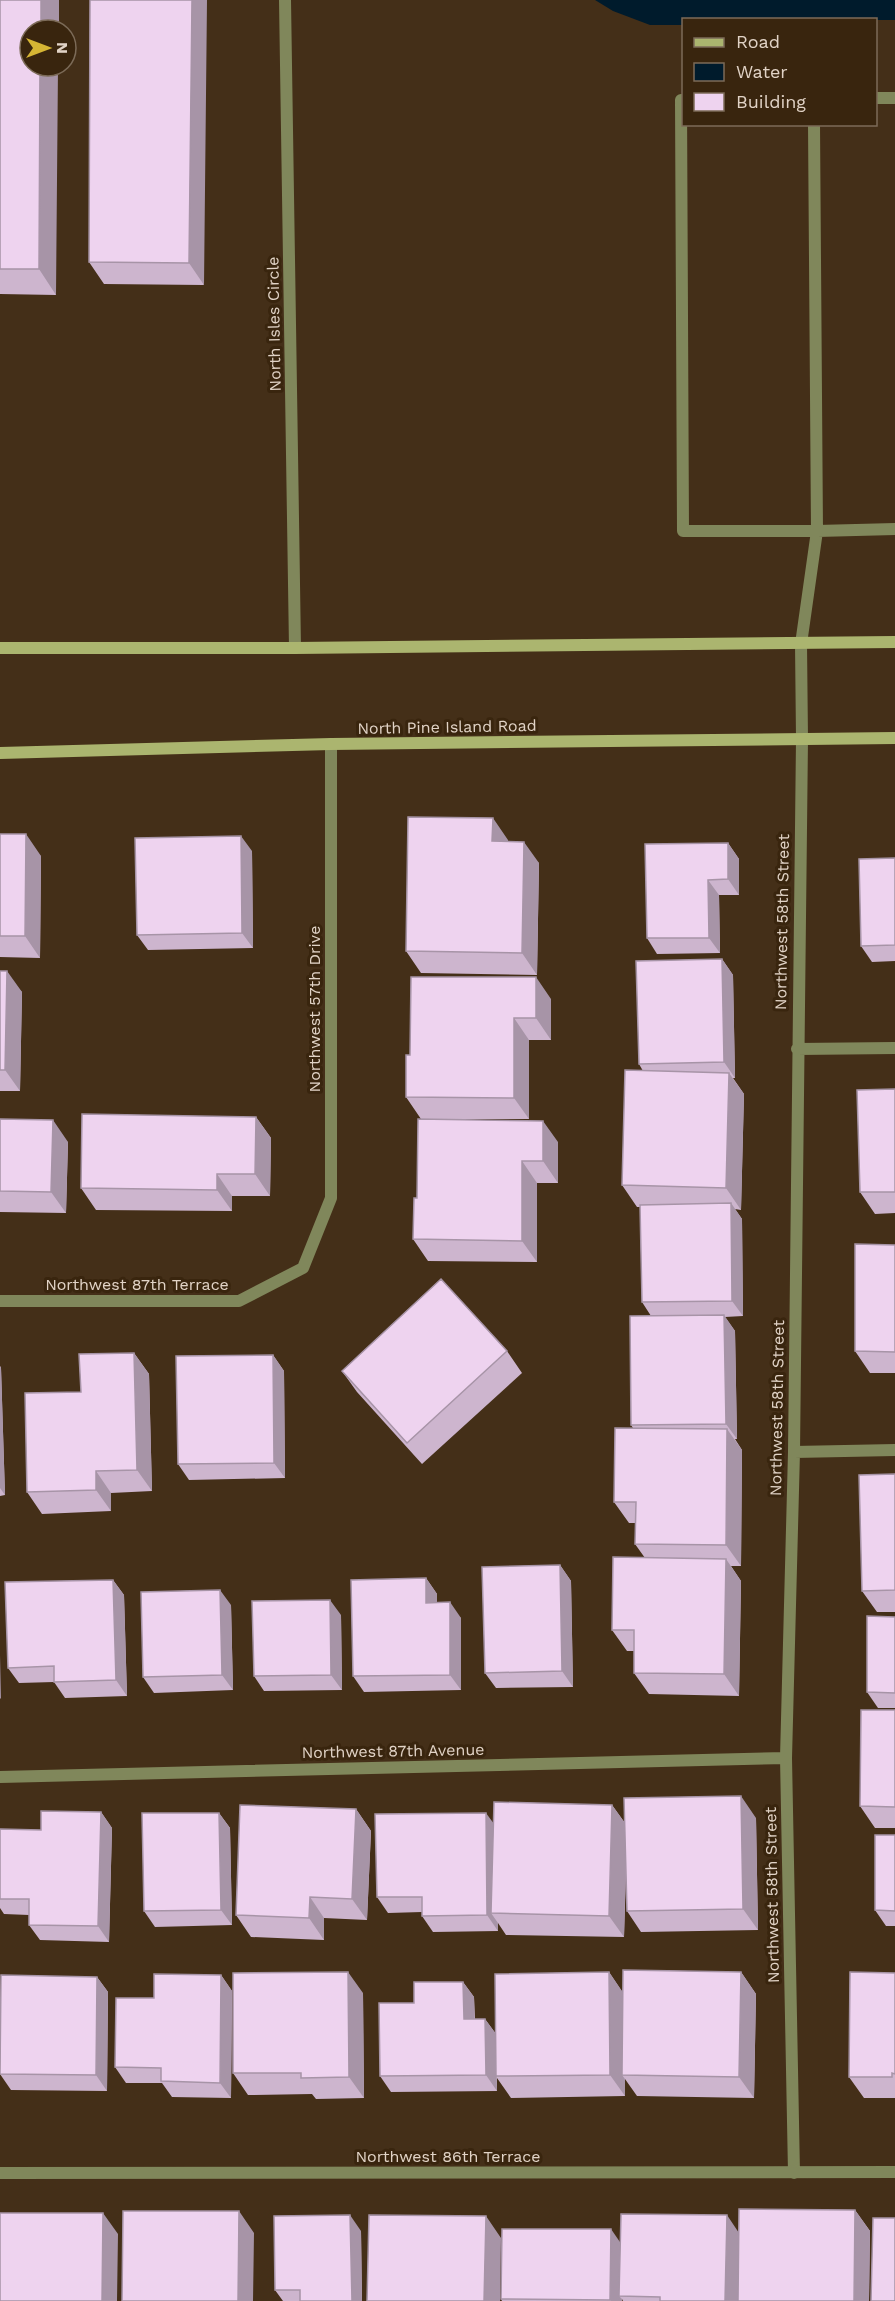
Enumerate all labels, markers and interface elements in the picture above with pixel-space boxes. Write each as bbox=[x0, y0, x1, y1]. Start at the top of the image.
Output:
north arrow bbox=[18, 18, 78, 78]
legend bbox=[682, 18, 877, 126]
text: Road bbox=[736, 31, 780, 52]
text: N bbox=[53, 42, 72, 54]
text: Water bbox=[736, 61, 788, 82]
text: Building bbox=[736, 91, 806, 112]
street label: North Isles Circle bbox=[263, 256, 285, 392]
street label: North Pine Island Road bbox=[357, 716, 537, 738]
street label: Northwest 58th Street bbox=[771, 834, 793, 1010]
street label: Northwest 57th Drive bbox=[305, 926, 324, 1092]
street label: Northwest 87th Terrace bbox=[45, 1275, 229, 1294]
street label: Northwest 58th Street bbox=[766, 1320, 788, 1496]
street label: Northwest 87th Avenue bbox=[301, 1740, 485, 1762]
street label: Northwest 58th Street bbox=[761, 1807, 783, 1983]
street label: Northwest 86th Terrace bbox=[355, 2147, 541, 2166]

